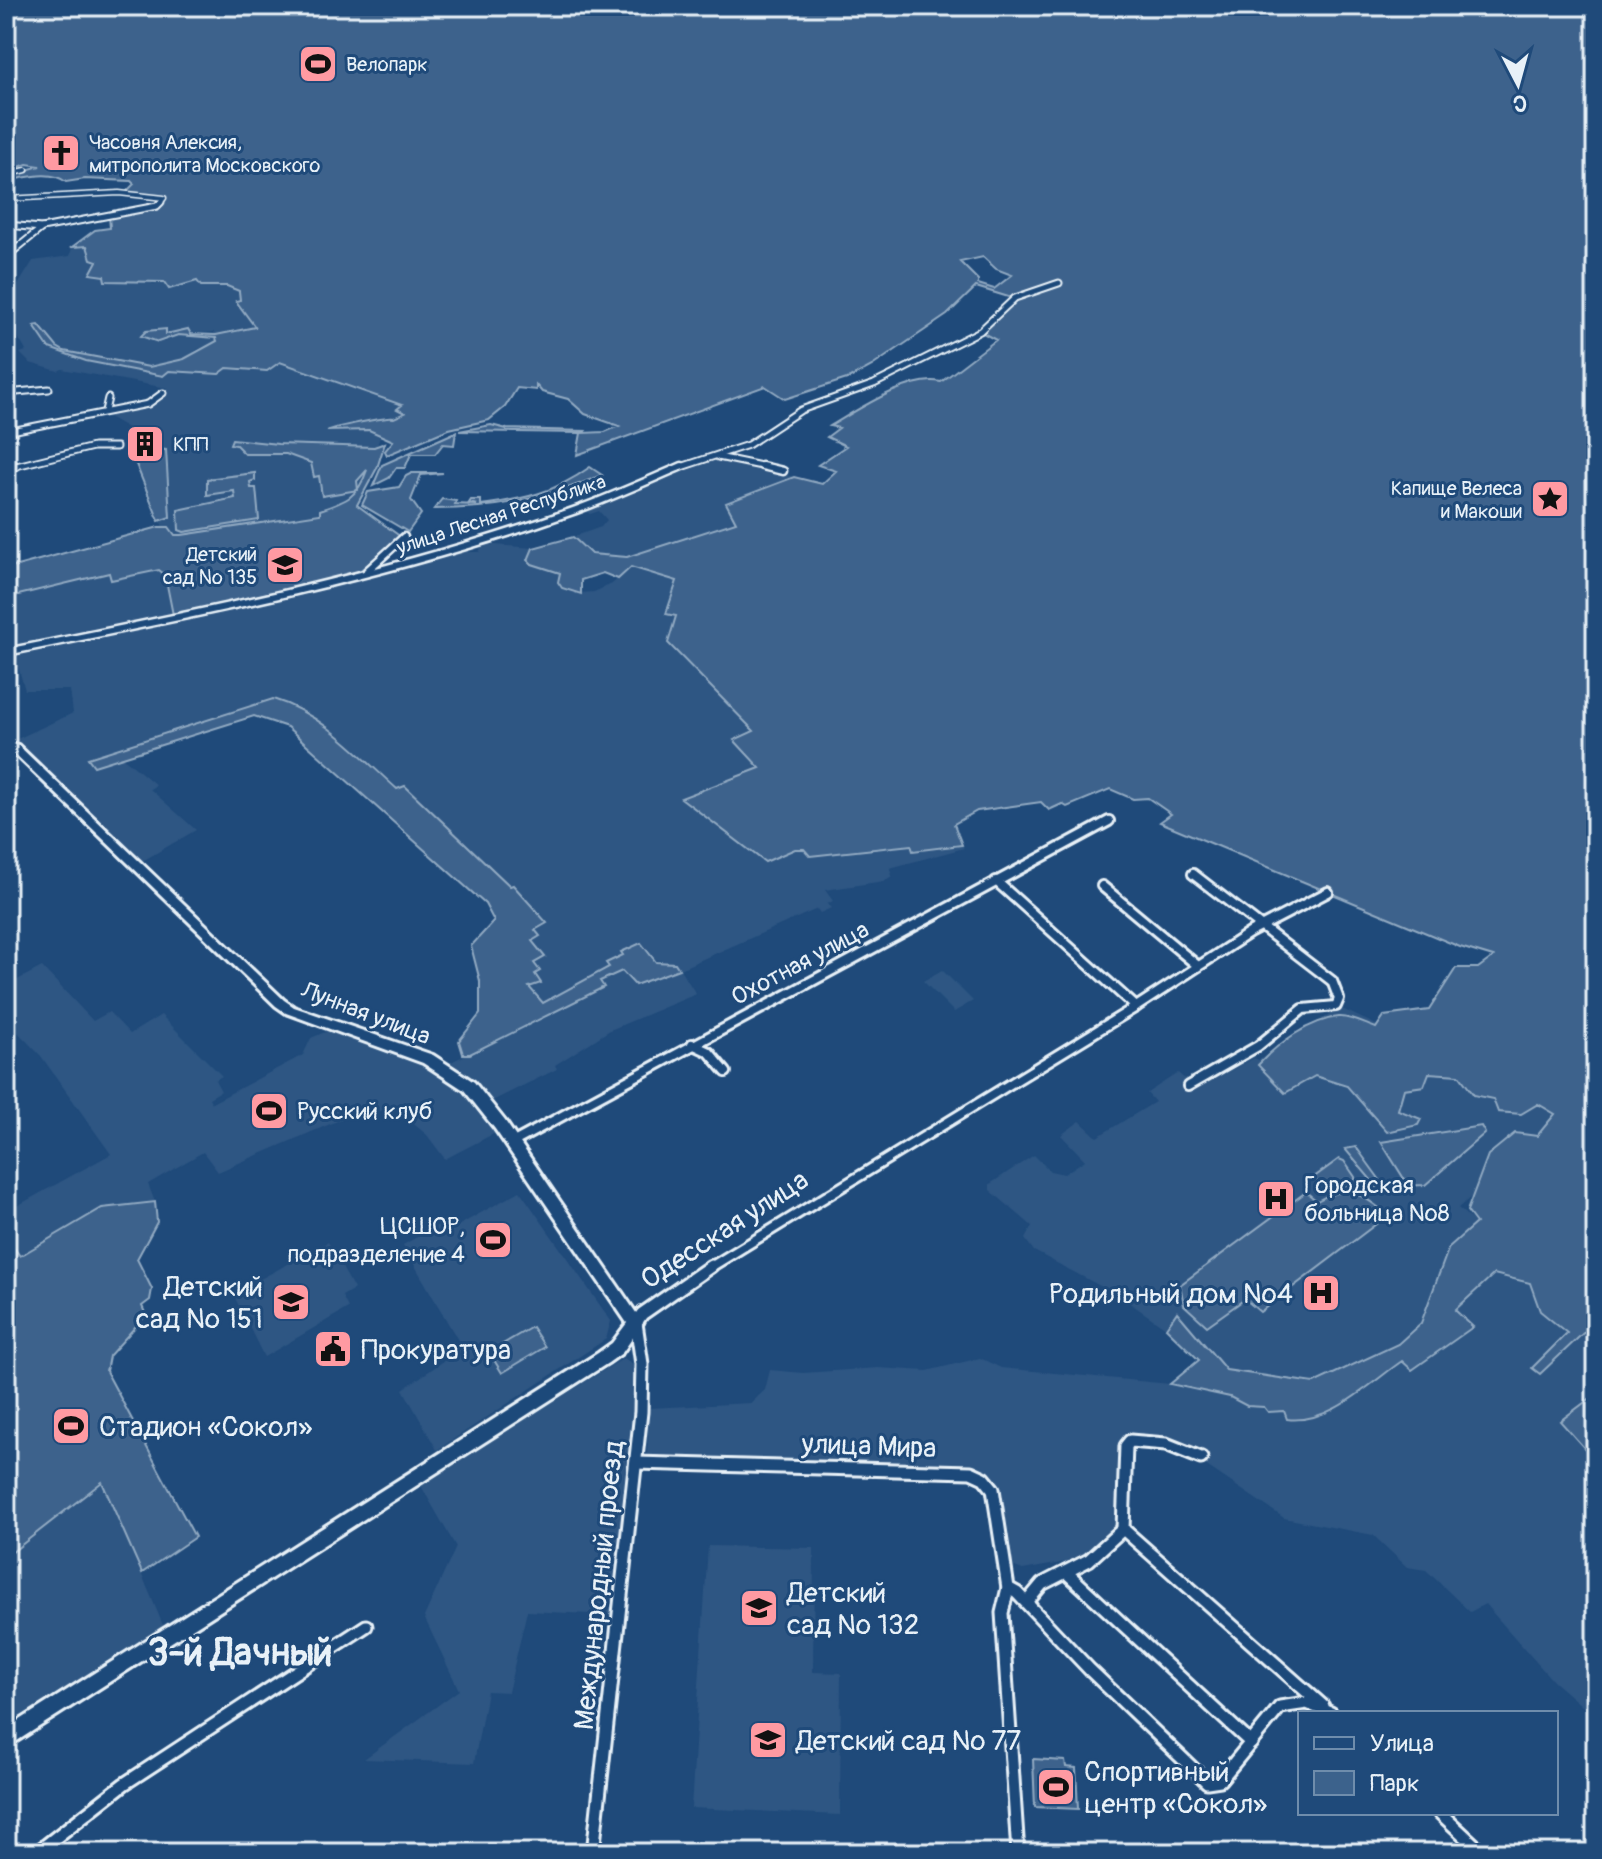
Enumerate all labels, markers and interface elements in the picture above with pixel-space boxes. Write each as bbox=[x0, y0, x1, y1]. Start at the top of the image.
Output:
sports icon: Велопарк bbox=[297, 43, 339, 85]
north arrow bbox=[1478, 44, 1558, 124]
place label: Велопарк bbox=[346, 52, 428, 77]
text: С bbox=[1511, 88, 1528, 118]
place label: Часовня Алексия, митрополита Московского bbox=[89, 130, 321, 178]
church icon: Часовня Алексия, митрополита Московского bbox=[40, 132, 82, 174]
building icon: КПП bbox=[124, 423, 166, 465]
place label: КПП bbox=[173, 432, 209, 457]
street label: улица Лесная Республика bbox=[392, 469, 609, 560]
place label: Капище Велеса и Макоши bbox=[1391, 476, 1522, 524]
place icon: Капище Велеса и Макоши bbox=[1529, 478, 1571, 520]
place label: Детский сад № 135 bbox=[163, 542, 257, 590]
school or university icon: Детский сад № 135 bbox=[264, 544, 306, 586]
street label: Охотная улица bbox=[727, 915, 874, 1012]
street label: Лунная улица bbox=[296, 975, 435, 1051]
sports icon: Русский клуб bbox=[248, 1090, 290, 1132]
place label: Русский клуб bbox=[297, 1097, 433, 1126]
street label: Одесская улица bbox=[634, 1163, 815, 1298]
place label: Городская больница №8 bbox=[1304, 1171, 1450, 1228]
hospital icon: Городская больница №8 bbox=[1255, 1178, 1297, 1220]
place label: ЦСШОР, подразделение 4 bbox=[287, 1212, 465, 1269]
sports icon: ЦСШОР, подразделение 4 bbox=[472, 1219, 514, 1261]
place label: Детский сад № 151 bbox=[136, 1270, 263, 1337]
hospital icon: Родильный дом №4 bbox=[1300, 1272, 1342, 1314]
place label: Родильный дом №4 bbox=[1049, 1277, 1293, 1312]
school or university icon: Детский сад № 151 bbox=[270, 1281, 312, 1323]
public building icon: Прокуратура bbox=[312, 1328, 354, 1370]
place label: Прокуратура bbox=[361, 1333, 511, 1368]
sports icon: Стадион «Сокол» bbox=[50, 1405, 92, 1447]
place label: Стадион «Сокол» bbox=[99, 1410, 312, 1445]
street label: улица Мира bbox=[800, 1427, 937, 1466]
street label: Международный проезд bbox=[567, 1439, 632, 1732]
place label: Детский сад № 132 bbox=[786, 1576, 919, 1643]
school or university icon: Детский сад № 132 bbox=[738, 1587, 780, 1629]
district label: 3-й Дачный bbox=[147, 1629, 333, 1677]
legend bbox=[1298, 1711, 1558, 1815]
school or university icon: Детский сад № 77 bbox=[747, 1719, 789, 1761]
place label: Детский сад № 77 bbox=[795, 1724, 1021, 1759]
text: Улица bbox=[1370, 1729, 1434, 1758]
place label: Спортивный центр «Сокол» bbox=[1084, 1755, 1267, 1822]
sports icon: Спортивный центр «Сокол» bbox=[1035, 1766, 1077, 1808]
text: Парк bbox=[1370, 1769, 1419, 1798]

